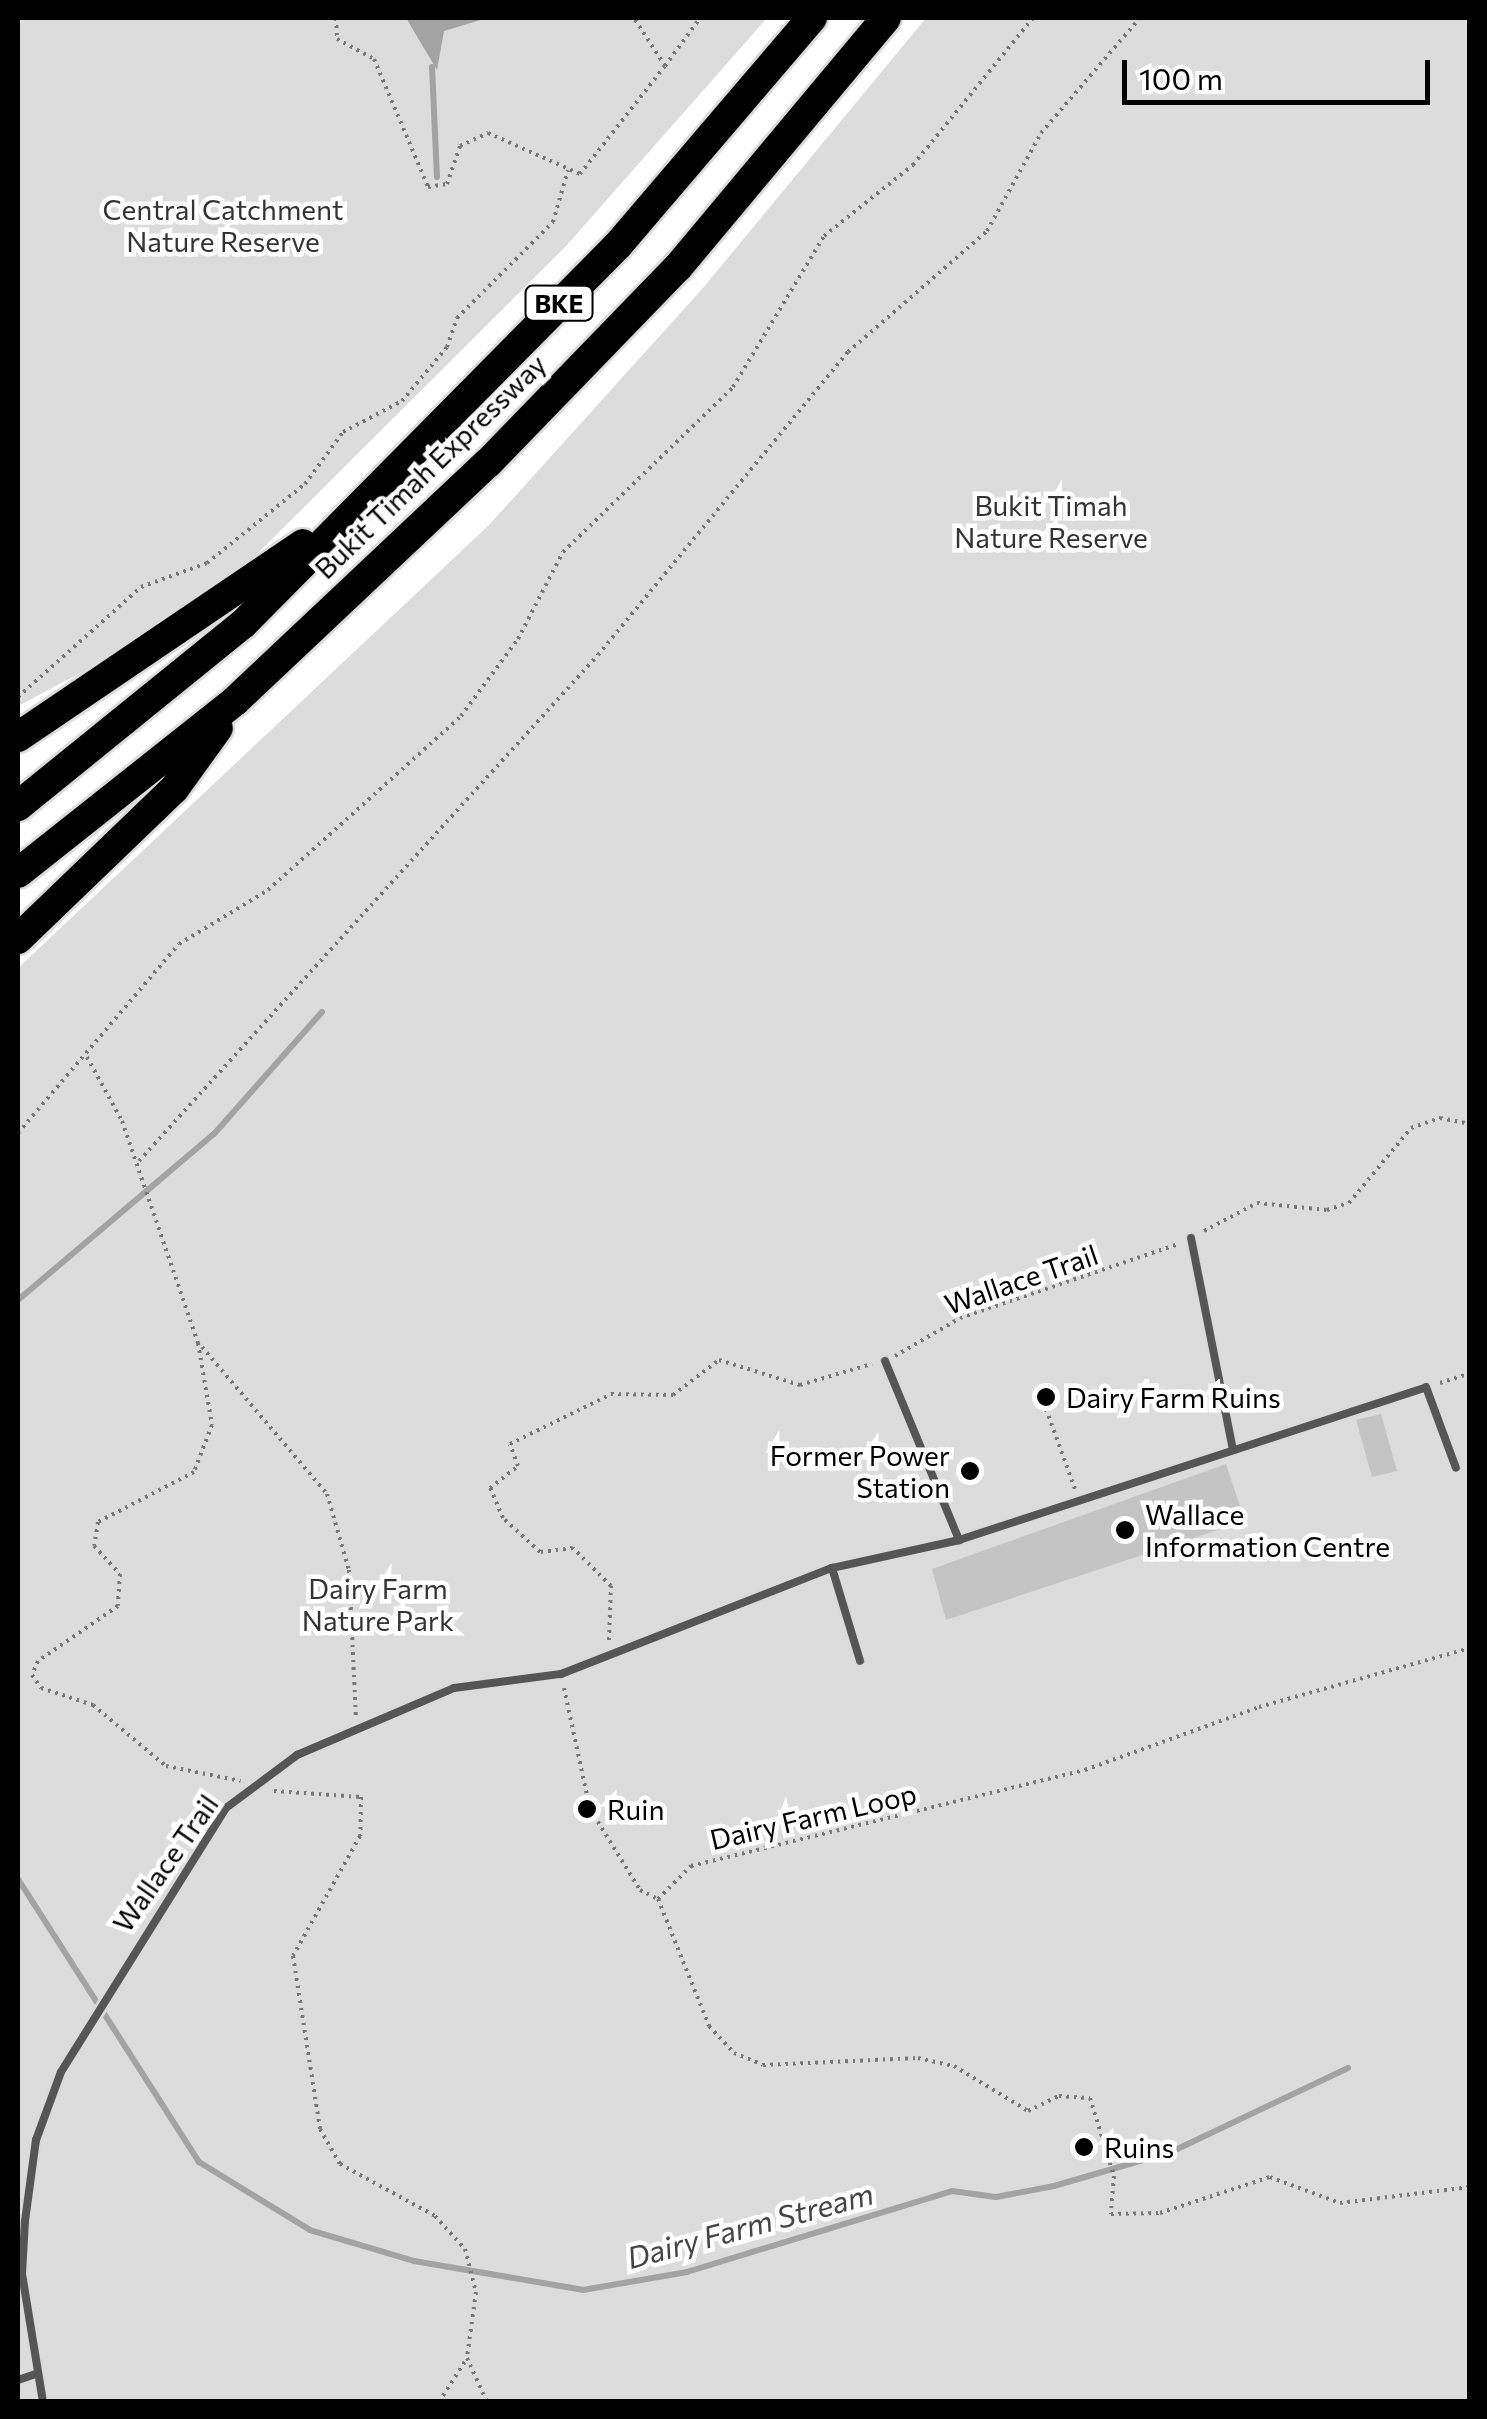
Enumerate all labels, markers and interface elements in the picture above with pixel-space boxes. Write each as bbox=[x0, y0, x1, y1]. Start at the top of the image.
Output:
scale bar bbox=[1127, 40, 1434, 102]
text: 100 m bbox=[1139, 59, 1223, 96]
park label: Central Catchment Nature Reserve bbox=[102, 192, 344, 258]
road number: BKE bbox=[524, 283, 594, 323]
street label: Bukit Timah Expressway bbox=[307, 347, 553, 585]
park label: Bukit Timah Nature Reserve bbox=[954, 488, 1148, 554]
street label: Wallace Trail bbox=[940, 1237, 1102, 1321]
place label: Dairy Farm Ruins bbox=[1066, 1380, 1281, 1414]
marker: Dairy Farm Ruins bbox=[1035, 1386, 1057, 1408]
place label: Former Power Station bbox=[770, 1438, 950, 1504]
marker: Former Power Station bbox=[959, 1460, 981, 1482]
place label: Wallace Information Centre bbox=[1145, 1497, 1390, 1563]
marker: Wallace Information Centre bbox=[1114, 1519, 1136, 1541]
park label: Dairy Farm Nature Park bbox=[302, 1571, 454, 1637]
street label: Dairy Farm Loop bbox=[707, 1776, 919, 1856]
street label: Wallace Trail bbox=[105, 1788, 225, 1938]
place label: Ruin bbox=[607, 1792, 664, 1826]
marker: Ruin bbox=[576, 1798, 598, 1820]
place label: Ruins bbox=[1104, 2130, 1174, 2164]
marker: Ruins bbox=[1073, 2136, 1095, 2158]
water label: Dairy Farm Stream bbox=[623, 2175, 877, 2275]

